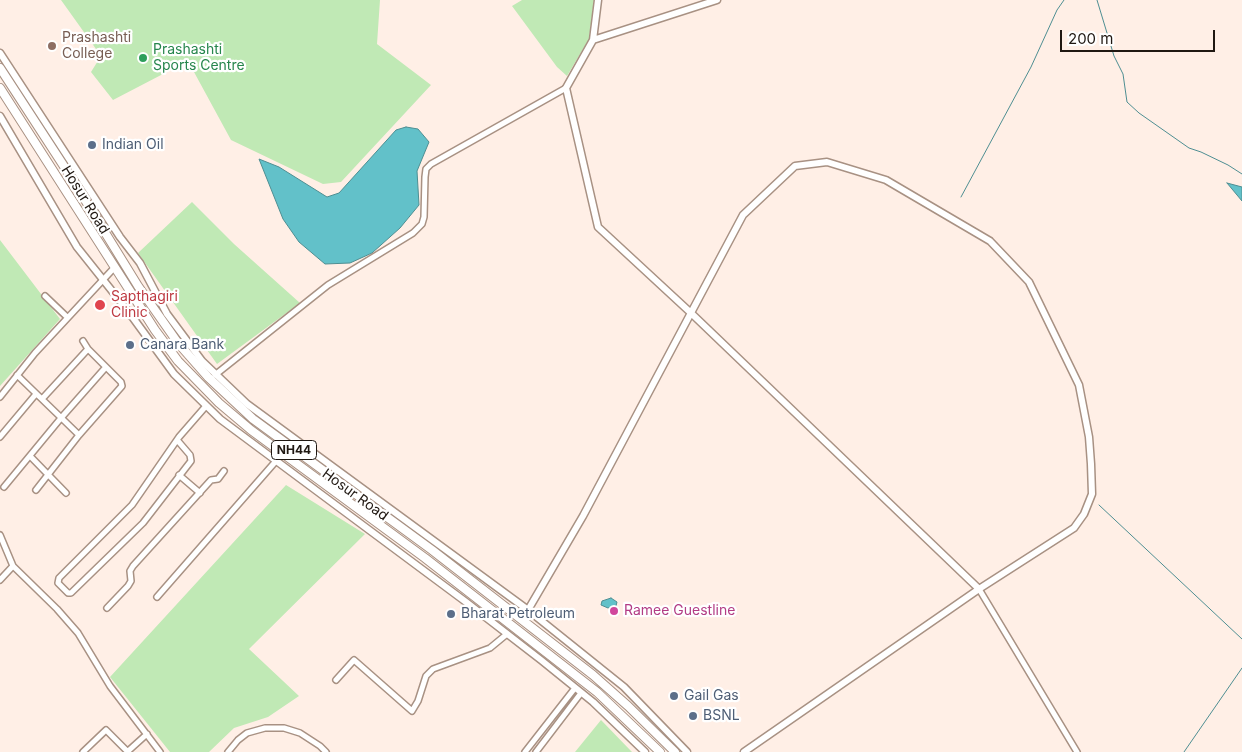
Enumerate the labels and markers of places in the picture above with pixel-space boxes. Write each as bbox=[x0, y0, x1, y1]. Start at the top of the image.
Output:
place label: Prashashti College bbox=[62, 30, 131, 62]
marker: Prashashti College bbox=[46, 40, 58, 52]
place label: Prashashti Sports Centre bbox=[153, 42, 245, 74]
marker: Prashashti Sports Centre bbox=[137, 52, 149, 64]
place label: Indian Oil bbox=[102, 137, 164, 153]
marker: Indian Oil bbox=[86, 139, 98, 151]
place label: Sapthagiri Clinic bbox=[111, 289, 178, 322]
marker: Sapthagiri Clinic bbox=[93, 298, 107, 312]
place label: Canara Bank bbox=[140, 337, 224, 353]
marker: Canara Bank bbox=[124, 339, 136, 351]
place label: Ramee Guestline bbox=[624, 603, 735, 619]
marker: Ramee Guestline bbox=[608, 605, 620, 617]
place label: Bharat Petroleum bbox=[461, 606, 575, 622]
marker: Bharat Petroleum bbox=[445, 608, 457, 620]
place label: Gail Gas bbox=[684, 688, 739, 704]
marker: Gail Gas bbox=[668, 690, 680, 702]
place label: BSNL bbox=[703, 708, 740, 724]
marker: BSNL bbox=[687, 710, 699, 722]

